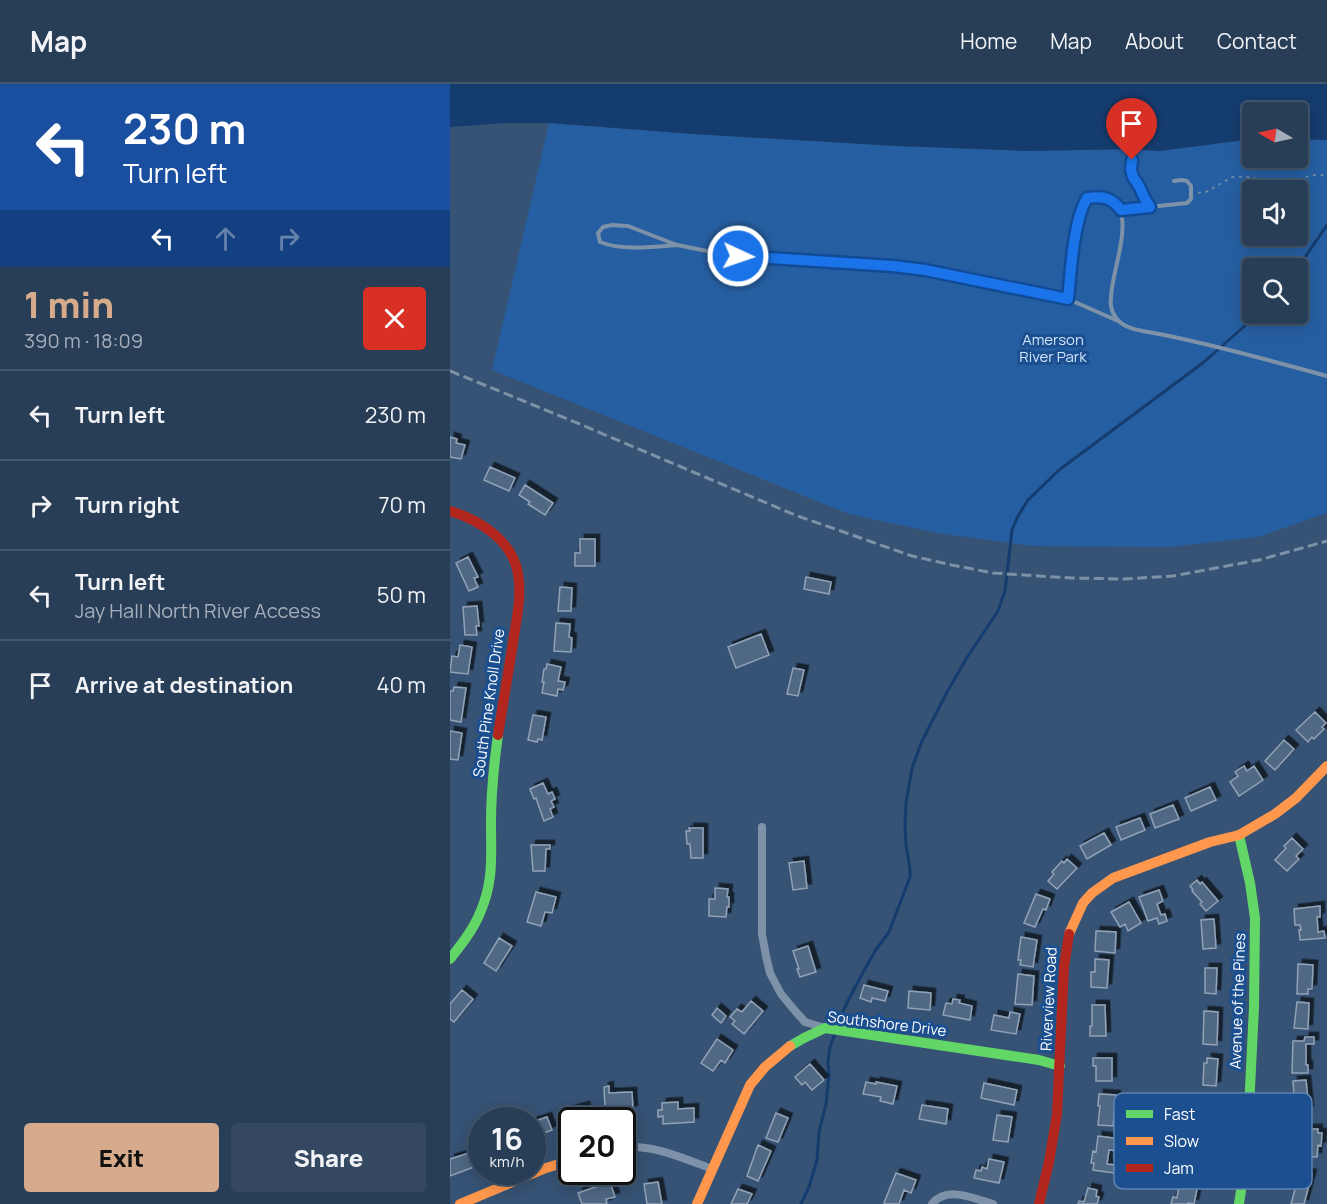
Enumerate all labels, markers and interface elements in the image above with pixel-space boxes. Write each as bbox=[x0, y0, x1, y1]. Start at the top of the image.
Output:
text: Map bbox=[30, 22, 87, 60]
text: Home bbox=[960, 27, 1017, 55]
text: Map bbox=[1050, 27, 1092, 55]
text: About bbox=[1125, 27, 1184, 55]
text: Contact bbox=[1217, 27, 1297, 55]
pin bbox=[1106, 98, 1157, 160]
text: 230 m bbox=[123, 99, 246, 157]
north arrow bbox=[1242, 102, 1308, 168]
map controls bbox=[1242, 102, 1308, 324]
icon: arrive bbox=[1115, 107, 1148, 140]
icon: left bbox=[24, 108, 102, 186]
text: Turn left bbox=[123, 154, 227, 191]
button: sound bbox=[1242, 180, 1308, 246]
icon: left bbox=[146, 222, 179, 255]
icon: ahead bbox=[209, 222, 242, 255]
icon: right bbox=[272, 222, 305, 255]
position arrow bbox=[706, 224, 770, 288]
button: search bbox=[1242, 258, 1308, 324]
text: 1 min bbox=[24, 280, 114, 329]
button: close bbox=[363, 287, 426, 350]
text: 390 m · 18:09 bbox=[24, 327, 143, 354]
park label: Amerson River Park bbox=[1019, 329, 1087, 367]
icon: left bbox=[24, 399, 57, 432]
text: Turn left bbox=[75, 400, 165, 430]
text: 230 m bbox=[365, 400, 426, 430]
icon: right bbox=[24, 489, 57, 522]
text: Turn right bbox=[75, 490, 180, 520]
text: 70 m bbox=[378, 490, 426, 520]
text: Turn left bbox=[75, 567, 165, 597]
icon: left bbox=[24, 579, 57, 612]
text: 50 m bbox=[377, 580, 426, 610]
text: Jay Hall North River Access bbox=[75, 597, 321, 624]
street label: South Pine Knoll Drive bbox=[468, 627, 509, 779]
icon: arrive bbox=[24, 669, 57, 702]
text: Arrive at destination bbox=[75, 670, 293, 700]
text: 40 m bbox=[377, 670, 426, 700]
street label: Avenue of the Pines bbox=[1225, 932, 1250, 1069]
street label: Riverview Road bbox=[1035, 946, 1062, 1052]
street label: Southshore Drive bbox=[826, 1006, 948, 1041]
legend bbox=[1114, 1093, 1312, 1189]
text: Fast bbox=[1164, 1103, 1195, 1125]
speed limit sign: 20 bbox=[558, 1107, 636, 1185]
text: 16 bbox=[491, 1118, 523, 1159]
button: Exit bbox=[24, 1123, 219, 1192]
button: Share bbox=[231, 1123, 426, 1192]
text: Slow bbox=[1164, 1130, 1199, 1152]
text: km/h bbox=[490, 1151, 524, 1172]
text: Jam bbox=[1164, 1157, 1194, 1179]

